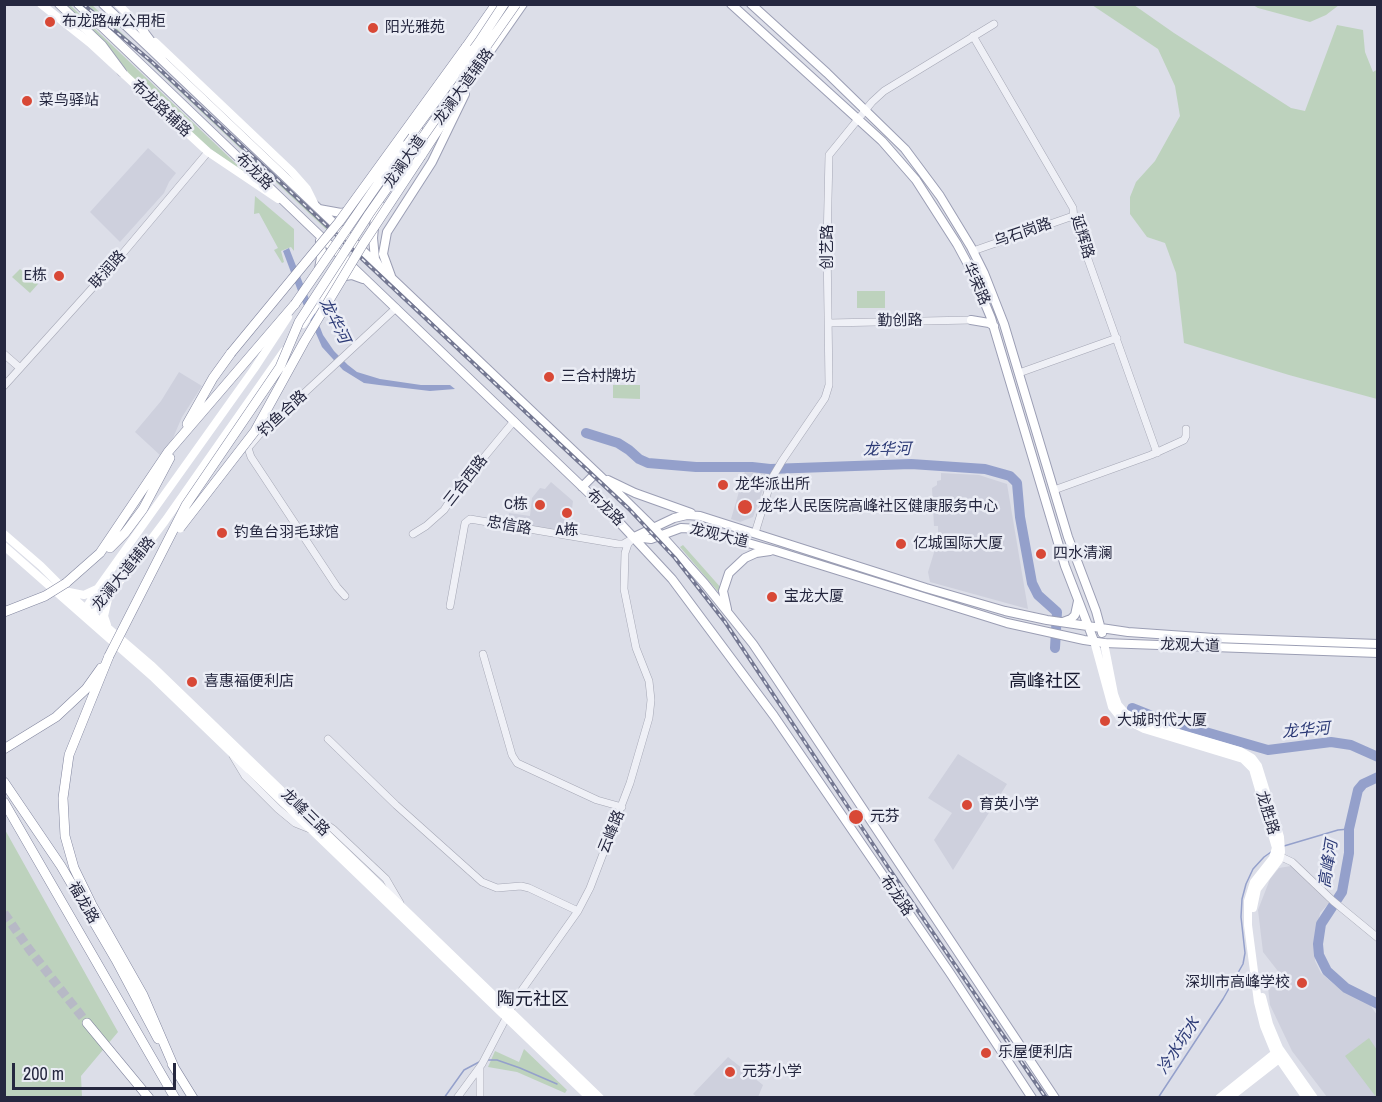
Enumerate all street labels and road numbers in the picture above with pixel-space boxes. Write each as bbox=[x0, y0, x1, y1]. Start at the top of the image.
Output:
street label: 龙澜大道辅路 bbox=[430, 45, 498, 129]
street label: 布龙路辅路 bbox=[127, 77, 195, 141]
street label: 龙澜大道 bbox=[380, 132, 430, 192]
street label: 布龙路 bbox=[232, 150, 276, 194]
street label: 延辉路 bbox=[1067, 213, 1097, 261]
street label: 乌石岗路 bbox=[992, 215, 1054, 251]
street label: 创艺路 bbox=[819, 225, 837, 269]
street label: 联润路 bbox=[86, 247, 130, 293]
street label: 华荣路 bbox=[959, 260, 993, 308]
street label: 勤创路 bbox=[877, 312, 923, 330]
street label: 钓鱼合路 bbox=[255, 387, 311, 441]
street label: 三合西路 bbox=[440, 452, 492, 510]
street label: 布龙路 bbox=[583, 486, 627, 530]
street label: 忠信路 bbox=[485, 513, 533, 539]
street label: 龙观大道 bbox=[688, 520, 750, 552]
street label: 龙澜大道辅路 bbox=[89, 533, 159, 615]
street label: 龙观大道 bbox=[1160, 636, 1220, 656]
street label: 龙峰三路 bbox=[277, 786, 333, 840]
street label: 龙胜路 bbox=[1252, 789, 1282, 837]
street label: 云峰路 bbox=[595, 808, 629, 856]
street label: 布龙路 bbox=[876, 872, 916, 920]
street label: 福龙路 bbox=[64, 879, 102, 927]

